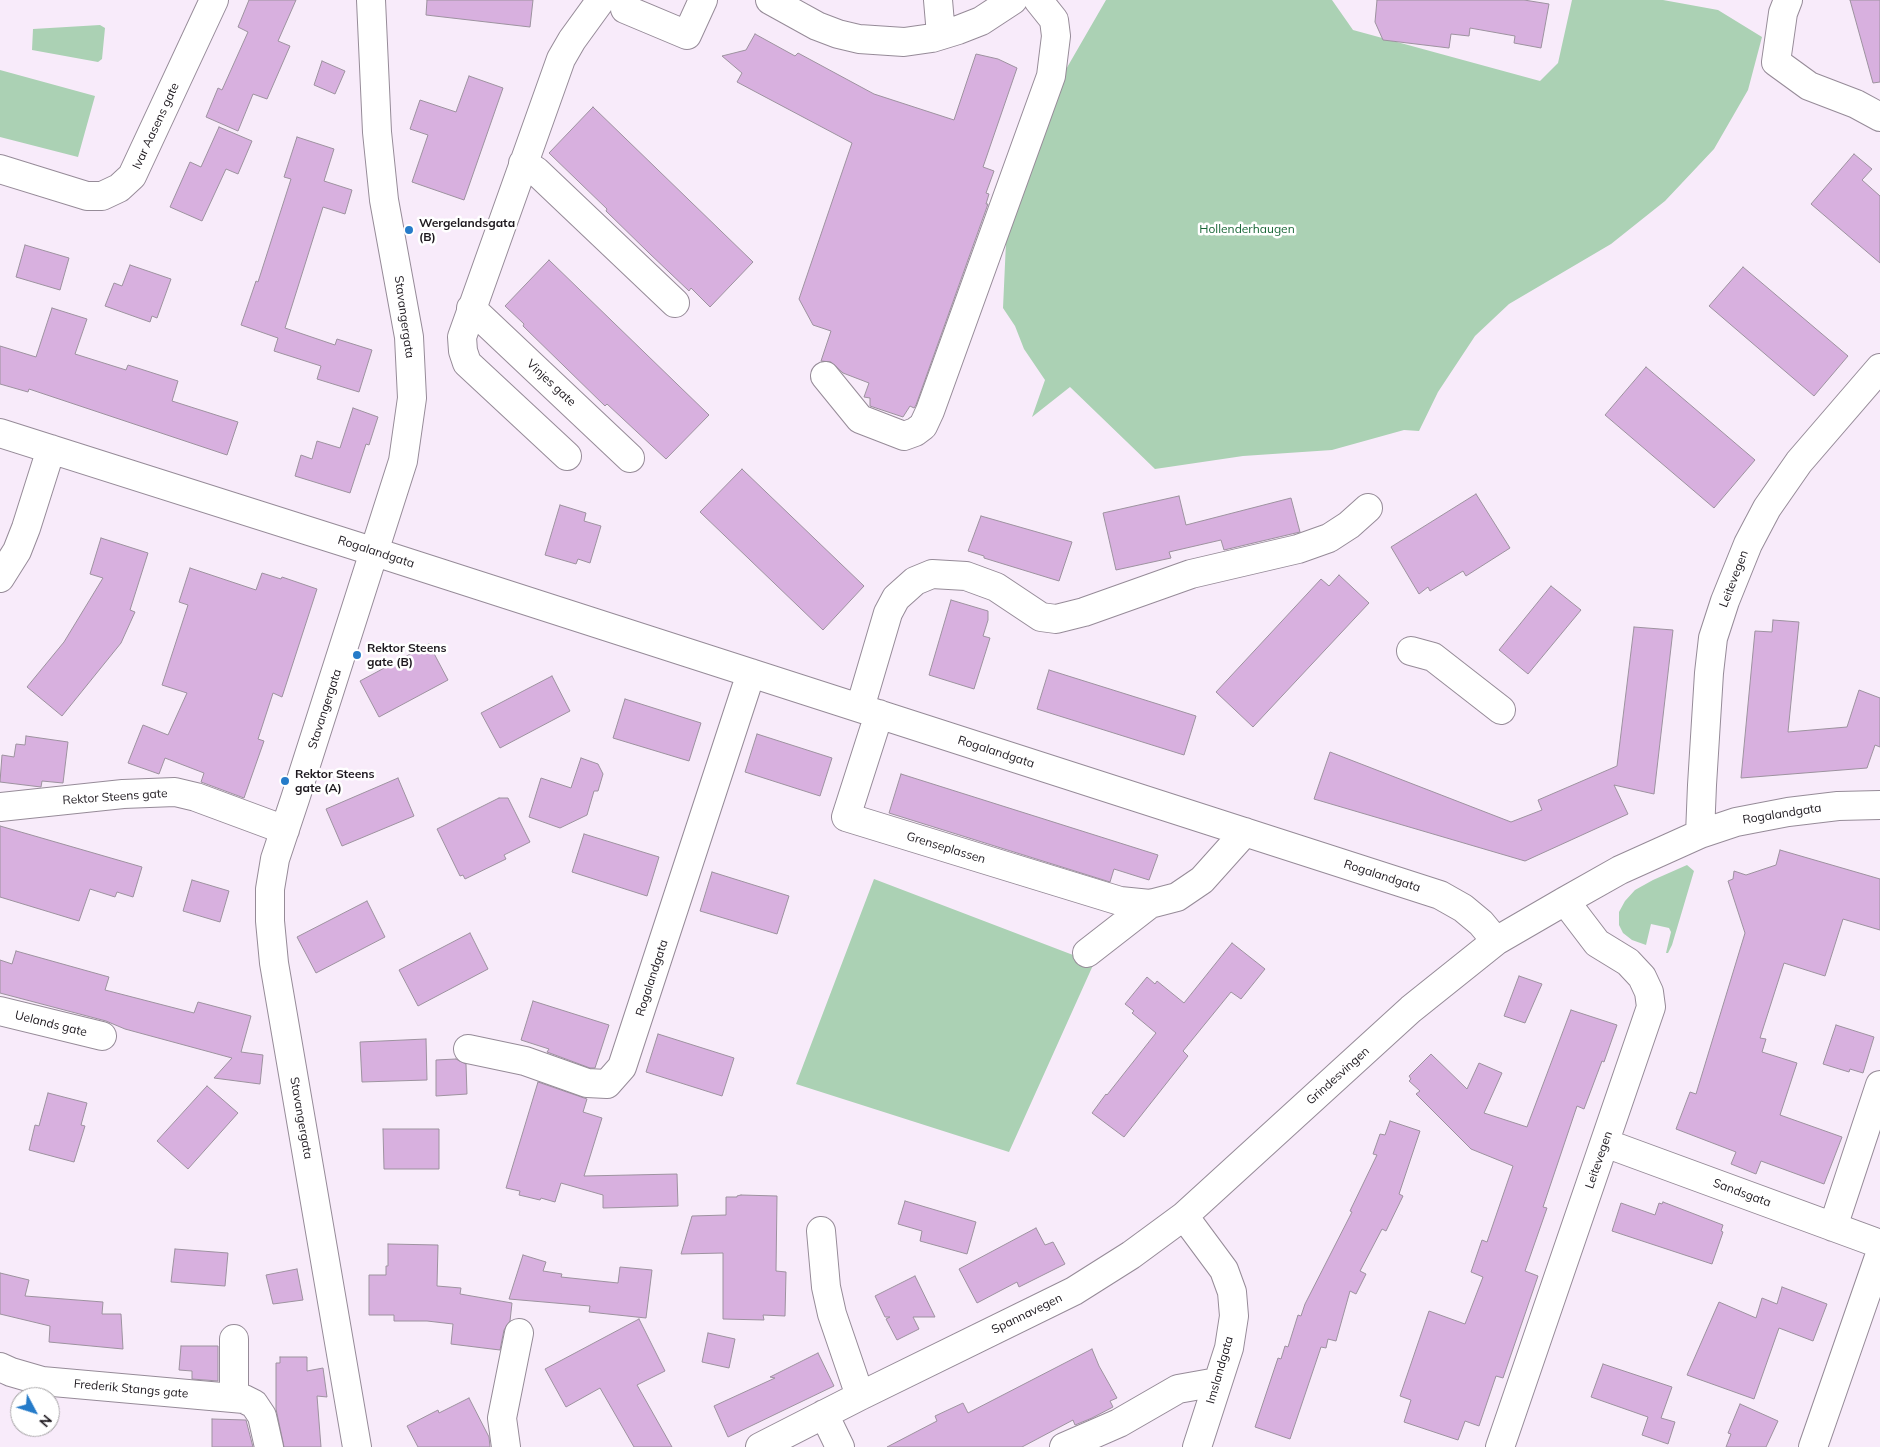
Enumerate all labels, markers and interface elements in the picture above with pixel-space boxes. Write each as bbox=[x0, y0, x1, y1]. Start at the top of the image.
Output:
street label: Ivar Aasens gate bbox=[130, 80, 182, 172]
place label: Wergelandsgata (B) bbox=[419, 216, 515, 244]
park label: Hollenderhaugen bbox=[1199, 222, 1295, 236]
marker: Wergelandsgata (B) bbox=[403, 224, 415, 236]
street label: Stavangergata bbox=[391, 275, 417, 359]
street label: Vinjes gate bbox=[523, 357, 579, 409]
street label: Rogalandgata bbox=[336, 533, 416, 571]
street label: Leitevegen bbox=[1717, 548, 1751, 610]
place label: Rektor Steens gate (B) bbox=[367, 641, 446, 669]
marker: Rektor Steens gate (B) bbox=[351, 649, 363, 661]
street label: Stavangergata bbox=[305, 667, 345, 751]
street label: Rogalandgata bbox=[956, 733, 1036, 771]
place label: Rektor Steens gate (A) bbox=[295, 767, 374, 795]
marker: Rektor Steens gate (A) bbox=[279, 775, 291, 787]
street label: Rektor Steens gate bbox=[62, 786, 168, 808]
street label: Rogalandgata bbox=[1742, 801, 1822, 827]
street label: Grenseplassen bbox=[905, 829, 987, 867]
street label: Rogalandgata bbox=[1342, 857, 1422, 895]
street label: Rogalandgata bbox=[633, 938, 671, 1018]
street label: Uelands gate bbox=[13, 1008, 89, 1040]
street label: Grindesvingen bbox=[1304, 1044, 1372, 1108]
street label: Stavangergata bbox=[287, 1076, 315, 1160]
street label: Leitevegen bbox=[1582, 1129, 1616, 1191]
street label: Sandsgata bbox=[1711, 1176, 1773, 1210]
street label: Spannavegen bbox=[989, 1291, 1065, 1337]
street label: Imslandgata bbox=[1203, 1335, 1237, 1405]
street label: Frederik Stangs gate bbox=[73, 1377, 189, 1401]
north arrow bbox=[10, 1387, 60, 1437]
text: N bbox=[35, 1411, 56, 1431]

